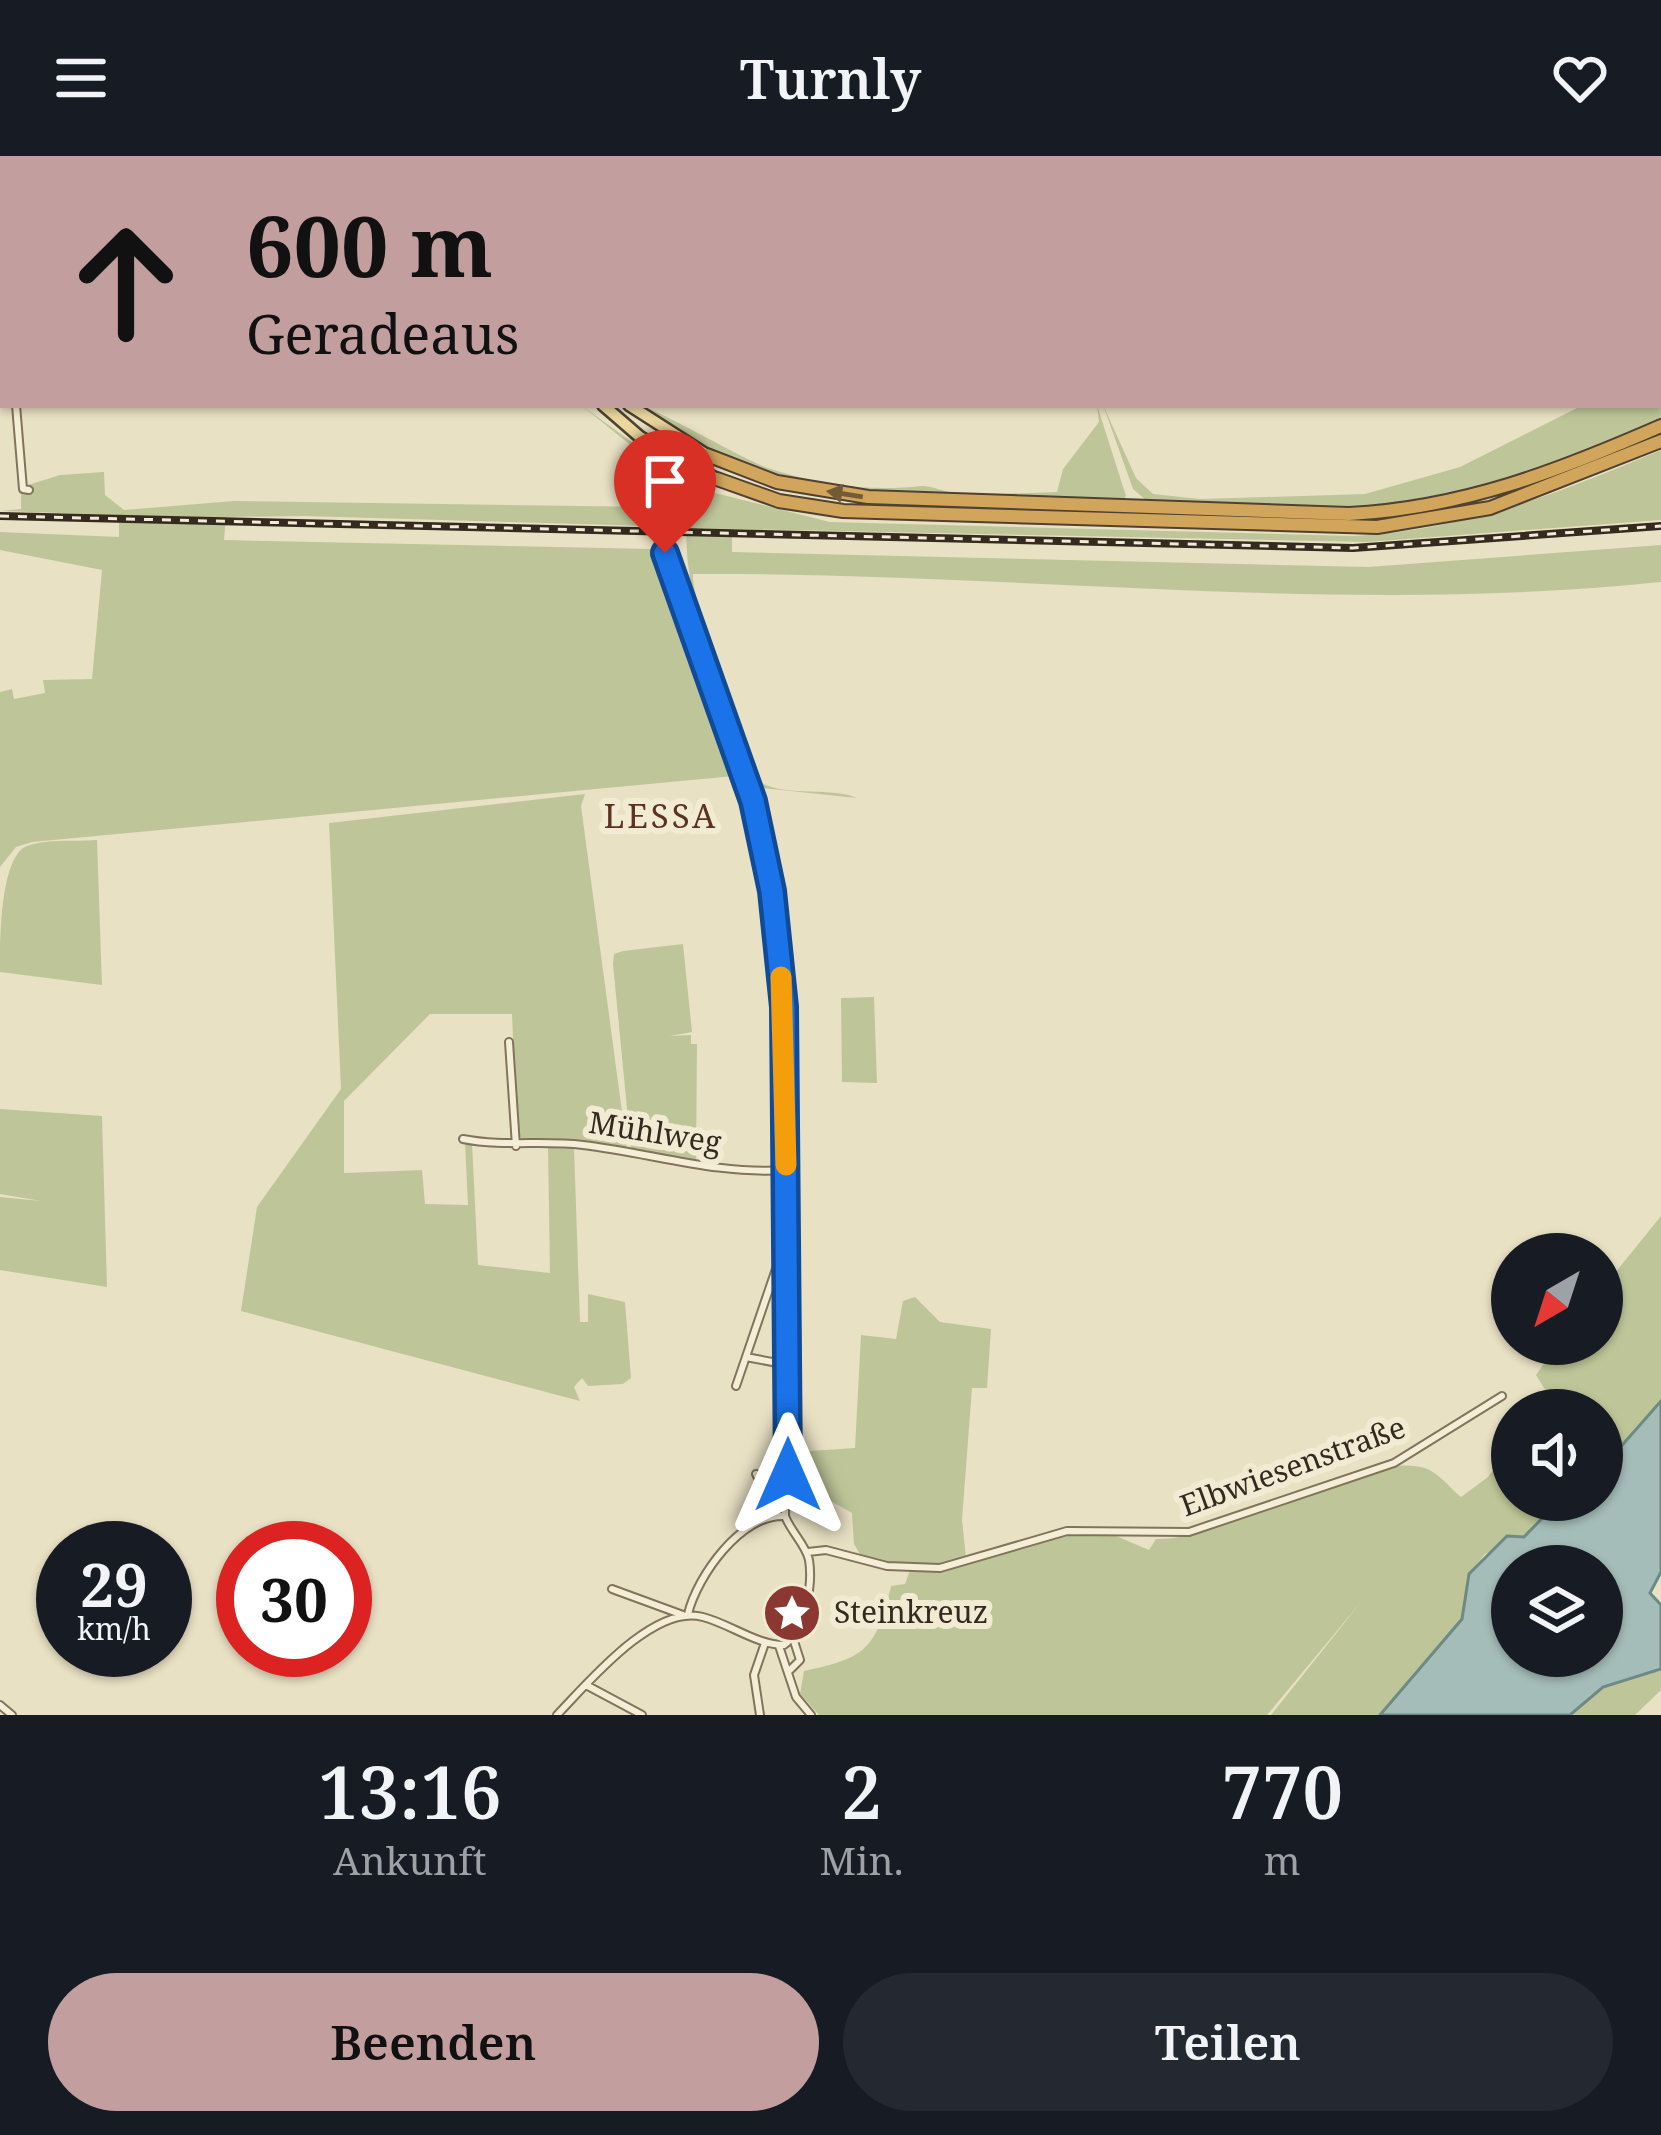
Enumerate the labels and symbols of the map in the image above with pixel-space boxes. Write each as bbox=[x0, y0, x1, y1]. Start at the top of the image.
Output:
pin bbox=[614, 430, 716, 553]
one-way arrow bbox=[826, 484, 864, 503]
district label: LESSA bbox=[604, 793, 718, 838]
street label: Mühlweg bbox=[586, 1101, 724, 1162]
north arrow bbox=[1491, 1233, 1623, 1365]
street label: Elbwiesenstraße bbox=[1174, 1406, 1411, 1525]
position arrow bbox=[725, 1412, 851, 1538]
speed limit sign: 30 bbox=[216, 1521, 372, 1677]
place icon: Steinkreuz bbox=[761, 1582, 823, 1644]
place label: Steinkreuz bbox=[834, 1591, 988, 1632]

